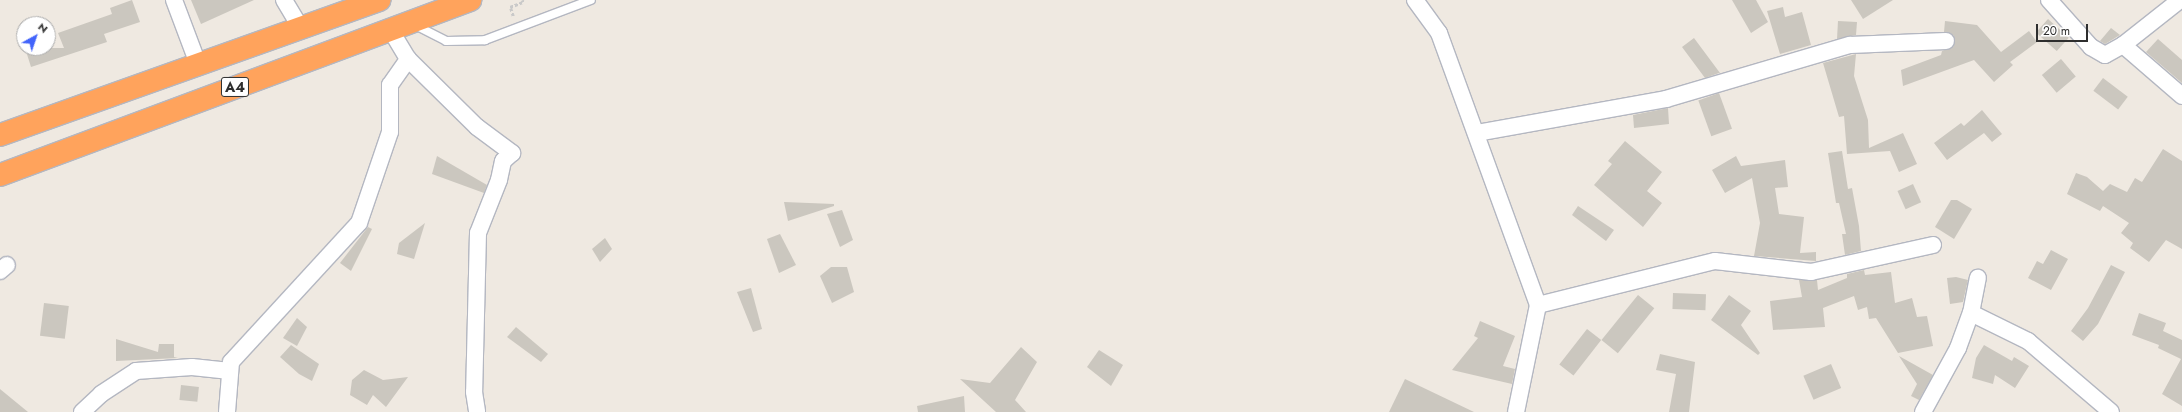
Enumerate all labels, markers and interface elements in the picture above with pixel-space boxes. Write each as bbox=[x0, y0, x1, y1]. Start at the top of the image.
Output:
north arrow bbox=[16, 16, 56, 56]
scale bar bbox=[2038, 16, 2090, 42]
text: N bbox=[35, 19, 52, 37]
text: 20 m bbox=[2043, 22, 2070, 40]
road number: A4 bbox=[220, 75, 250, 99]

